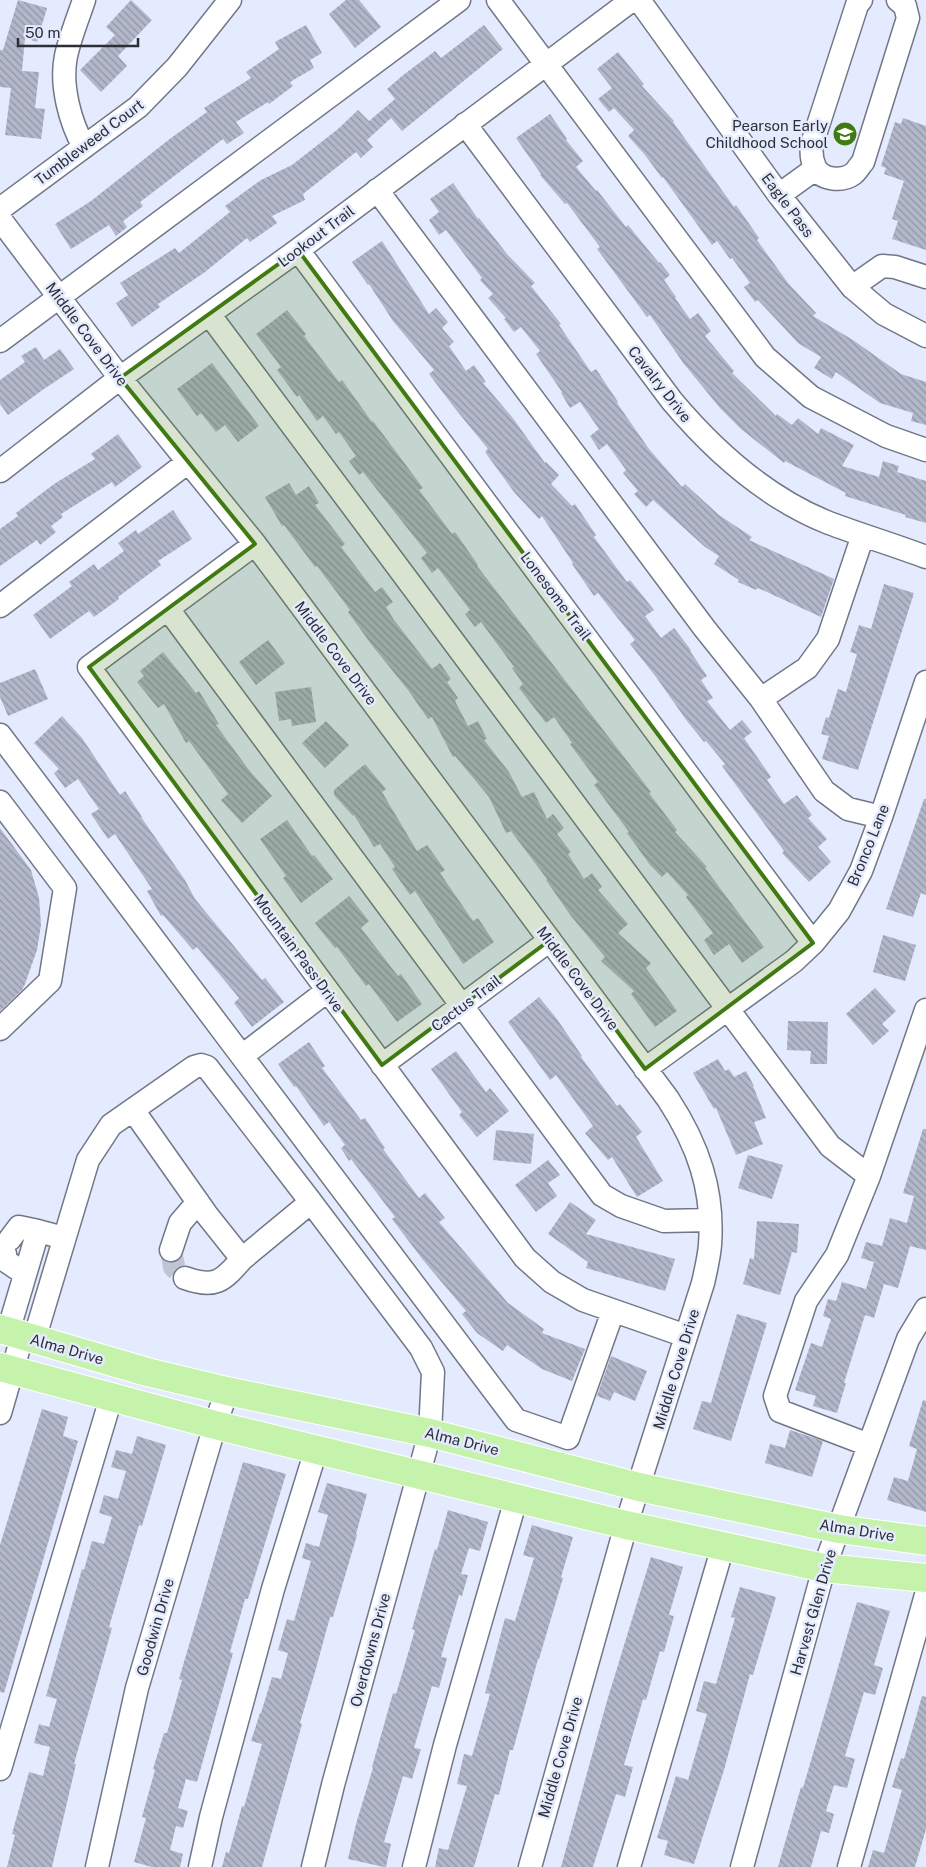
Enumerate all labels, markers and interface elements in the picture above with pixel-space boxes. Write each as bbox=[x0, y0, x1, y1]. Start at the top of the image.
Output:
scale bar bbox=[18, 15, 138, 47]
text: 50 m bbox=[25, 24, 60, 41]
street label: Tumbleweed Court bbox=[31, 96, 147, 188]
place label: Pearson Early Childhood School bbox=[706, 117, 828, 151]
school or university icon: Pearson Early Childhood School bbox=[832, 121, 858, 147]
street label: Eagle Pass bbox=[758, 170, 818, 240]
street label: Lookout Trail bbox=[275, 202, 357, 270]
street label: Middle Cove Drive bbox=[43, 279, 131, 389]
street label: Cavalry Drive bbox=[625, 343, 695, 425]
street label: Lonesome Trail bbox=[517, 549, 595, 643]
street label: Middle Cove Drive bbox=[292, 598, 380, 708]
street label: Bronco Lane bbox=[844, 802, 892, 888]
street label: Mountain Pass Drive bbox=[251, 891, 347, 1015]
street label: Middle Cove Drive bbox=[534, 923, 622, 1033]
street label: Cactus Trail bbox=[428, 971, 504, 1035]
street label: Middle Cove Drive bbox=[650, 1307, 702, 1431]
street label: Alma Drive bbox=[28, 1330, 106, 1368]
street label: Alma Drive bbox=[423, 1424, 501, 1458]
street label: Alma Drive bbox=[818, 1516, 896, 1544]
street label: Harvest Glen Drive bbox=[787, 1547, 839, 1677]
street label: Goodwin Drive bbox=[133, 1576, 177, 1678]
street label: Overdowns Drive bbox=[347, 1591, 393, 1709]
street label: Middle Cove Drive bbox=[535, 1694, 585, 1820]

